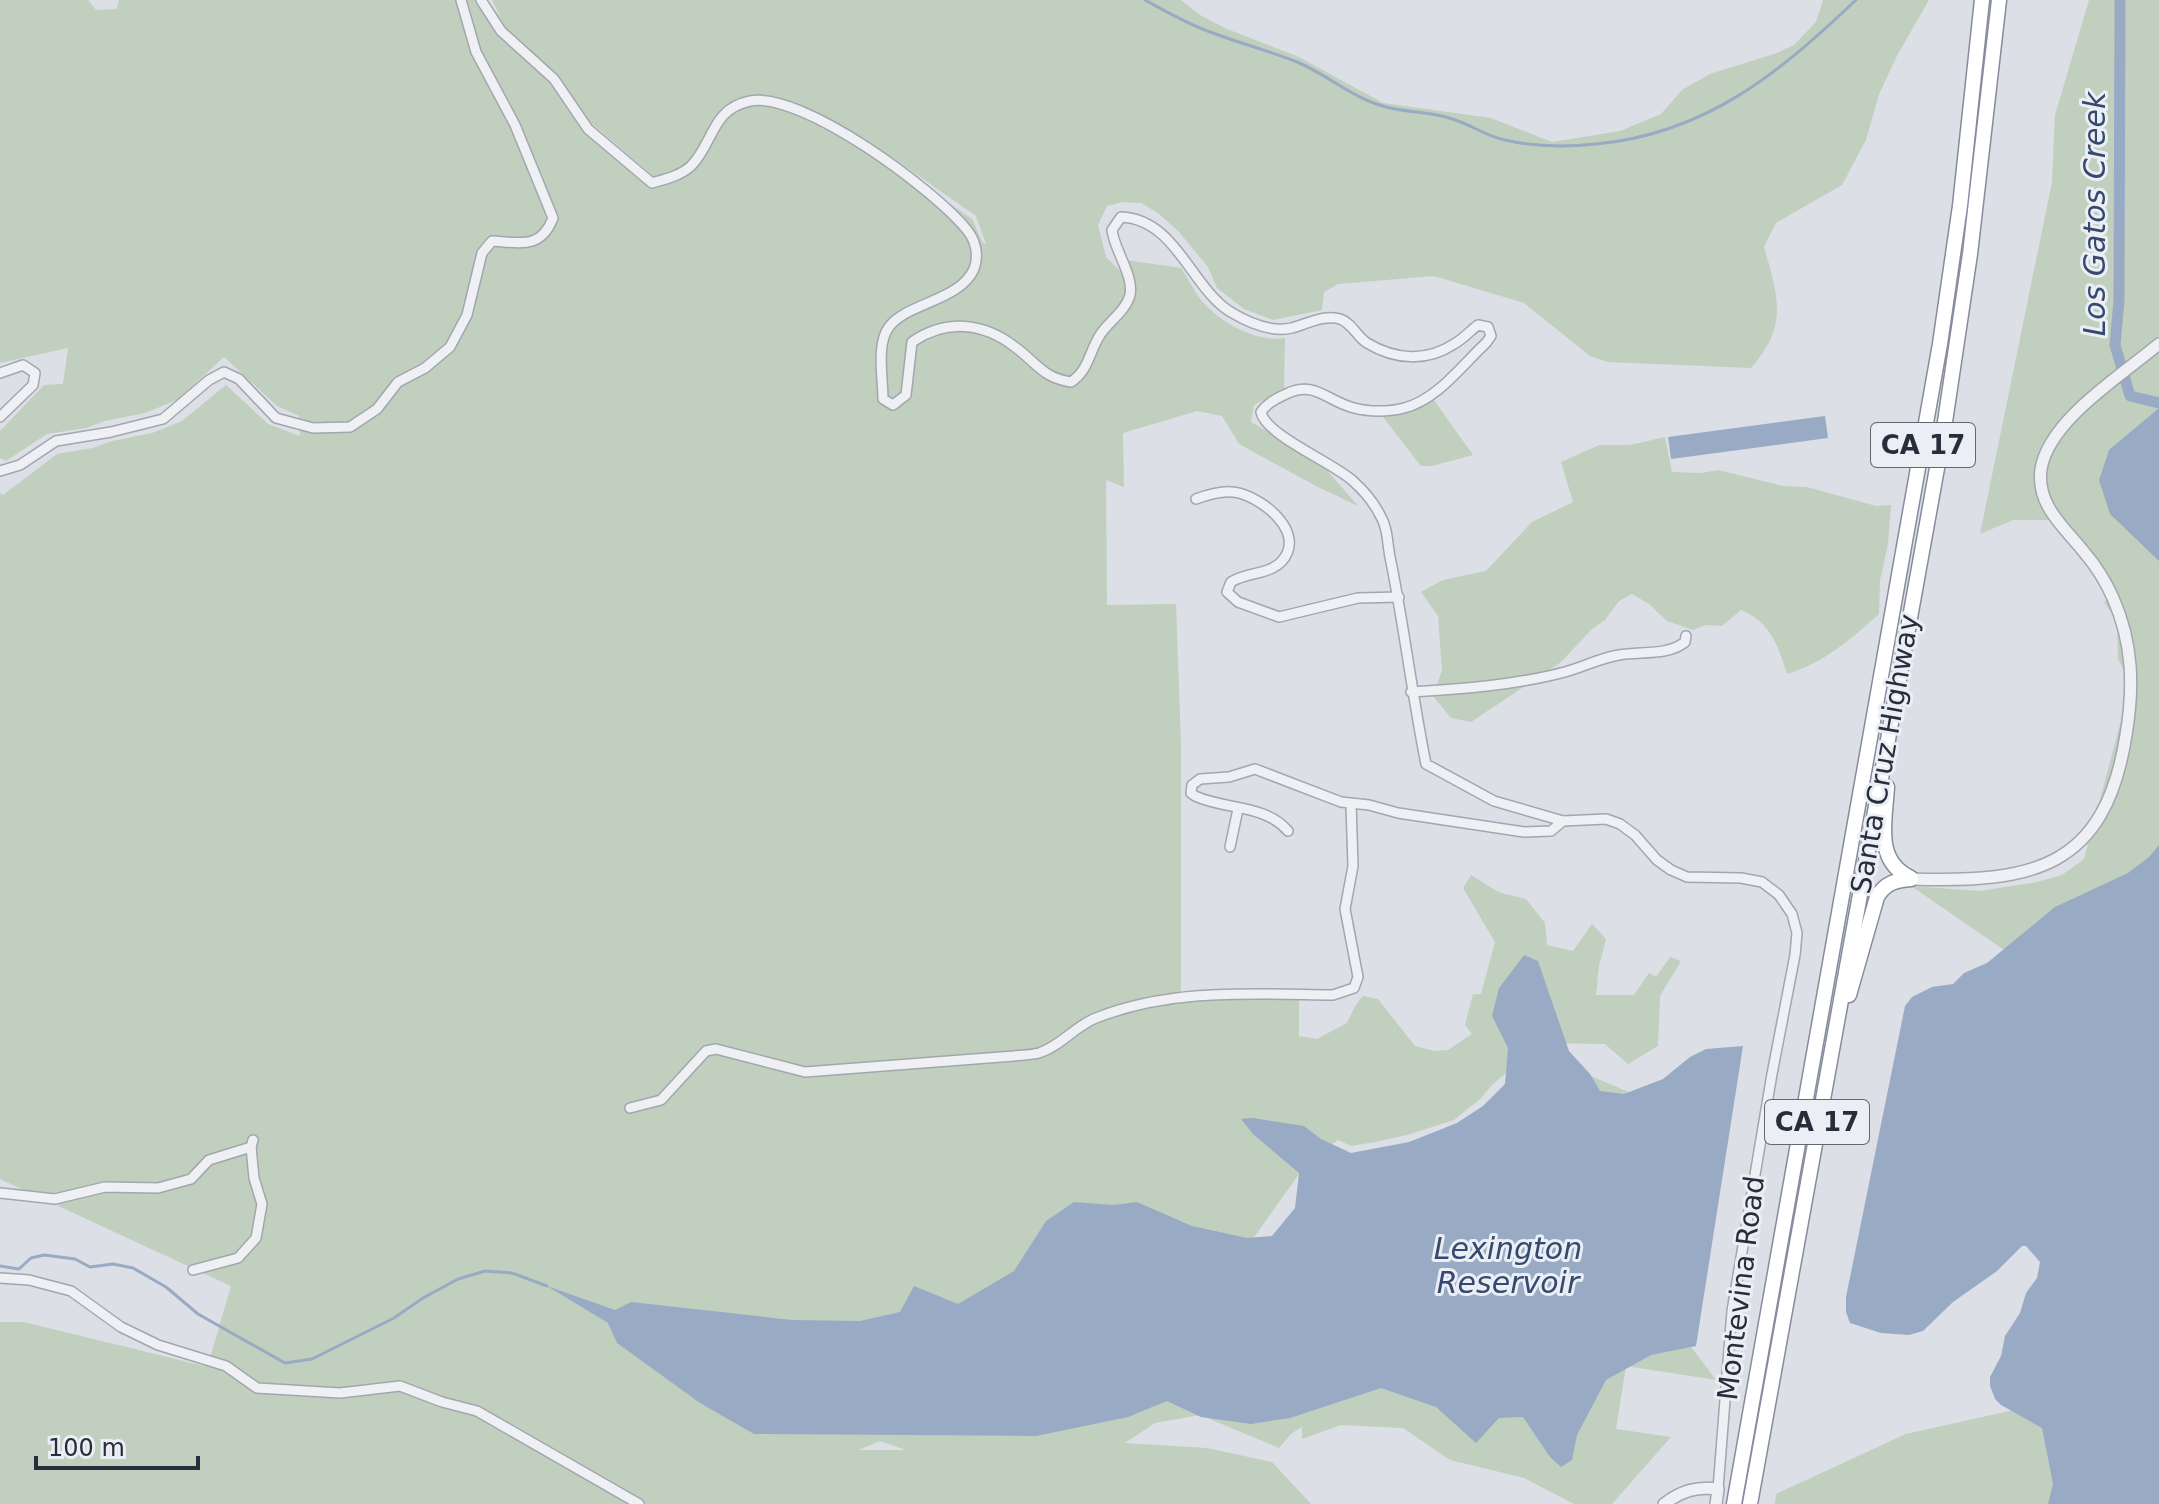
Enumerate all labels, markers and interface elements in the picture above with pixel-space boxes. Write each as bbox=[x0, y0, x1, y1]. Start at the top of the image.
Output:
water label: Los Gatos Creek bbox=[2077, 90, 2112, 336]
road number: CA 17 bbox=[1871, 423, 1975, 467]
street label: Santa Cruz Highway bbox=[1844, 612, 1926, 896]
road number: CA 17 bbox=[1765, 1100, 1869, 1144]
street label: Montevina Road bbox=[1711, 1174, 1771, 1402]
water label: Lexington Reservoir bbox=[1434, 1231, 1582, 1300]
scale bar bbox=[36, 1420, 198, 1470]
text: 100 m bbox=[48, 1434, 125, 1462]

